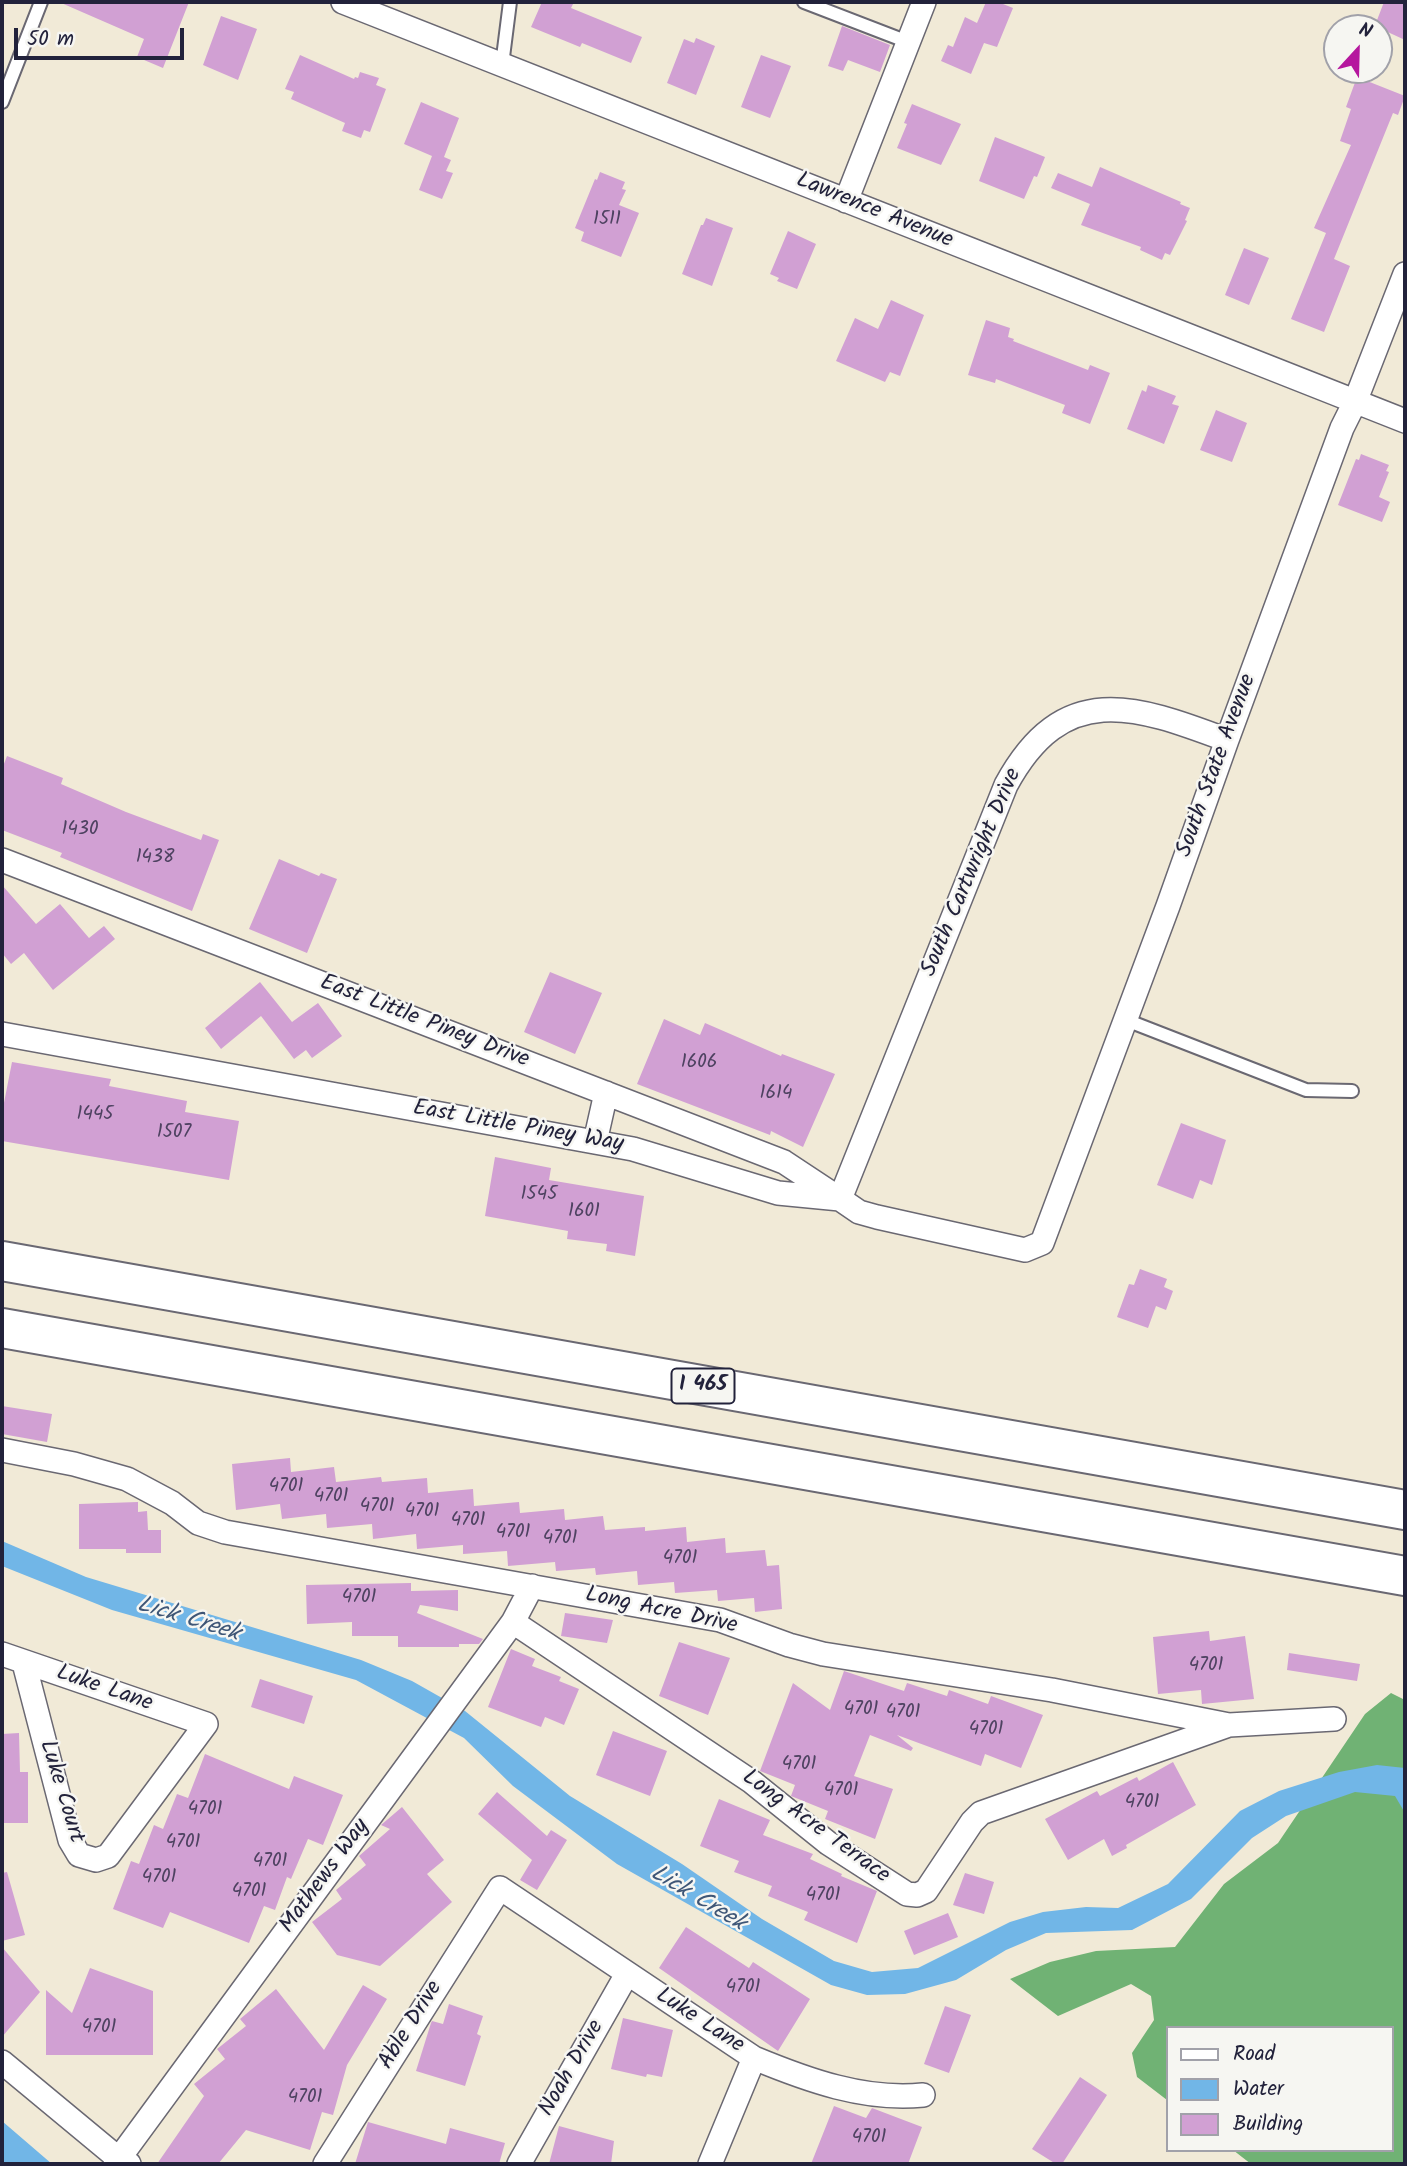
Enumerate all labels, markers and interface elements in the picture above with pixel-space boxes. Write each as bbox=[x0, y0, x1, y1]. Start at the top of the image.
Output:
scale bar bbox=[18, 14, 187, 58]
north arrow bbox=[1323, 14, 1393, 84]
text: N bbox=[1354, 15, 1376, 48]
text: 50 m bbox=[27, 23, 74, 56]
street label: Lawrence Avenue bbox=[792, 168, 956, 256]
house number: 1511 bbox=[593, 210, 621, 232]
street label: South State Avenue bbox=[1172, 671, 1264, 861]
street label: South Cartwright Drive bbox=[917, 765, 1029, 981]
house number: 1430 bbox=[62, 820, 98, 842]
house number: 1438 bbox=[136, 848, 174, 870]
street label: East Little Piney Drive bbox=[316, 970, 532, 1076]
house number: 1606 bbox=[681, 1053, 717, 1075]
house number: 1614 bbox=[760, 1084, 792, 1106]
street label: East Little Piney Way bbox=[411, 1096, 625, 1160]
house number: 1445 bbox=[76, 1105, 114, 1127]
house number: 1507 bbox=[157, 1123, 191, 1145]
house number: 1545 bbox=[521, 1185, 557, 1207]
house number: 1601 bbox=[568, 1202, 600, 1224]
road number: I 465 bbox=[672, 1368, 734, 1404]
house number: 4701 bbox=[269, 1477, 303, 1499]
house number: 4701 bbox=[314, 1487, 348, 1509]
house number: 4701 bbox=[360, 1497, 394, 1519]
house number: 4701 bbox=[405, 1502, 439, 1524]
house number: 4701 bbox=[451, 1511, 485, 1533]
house number: 4701 bbox=[496, 1523, 530, 1545]
house number: 4701 bbox=[543, 1529, 577, 1551]
house number: 4701 bbox=[663, 1549, 697, 1571]
street label: Long Acre Drive bbox=[582, 1582, 740, 1642]
house number: 4701 bbox=[342, 1588, 376, 1610]
water label: Lick Creek bbox=[133, 1592, 243, 1650]
house number: 4701 bbox=[1189, 1656, 1223, 1678]
street label: Luke Lane bbox=[52, 1661, 156, 1719]
house number: 4701 bbox=[844, 1700, 878, 1722]
house number: 4701 bbox=[886, 1703, 920, 1725]
house number: 4701 bbox=[969, 1720, 1003, 1742]
street label: Luke Court bbox=[31, 1737, 89, 1847]
house number: 4701 bbox=[782, 1755, 816, 1777]
street label: Long Acre Terrace bbox=[736, 1765, 894, 1891]
house number: 4701 bbox=[824, 1781, 858, 1803]
house number: 4701 bbox=[1125, 1793, 1159, 1815]
house number: 4701 bbox=[188, 1800, 222, 1822]
street label: Mathews Way bbox=[275, 1814, 377, 1940]
house number: 4701 bbox=[166, 1833, 200, 1855]
house number: 4701 bbox=[253, 1852, 287, 1874]
water label: Lick Creek bbox=[644, 1860, 750, 1940]
house number: 4701 bbox=[142, 1868, 176, 1890]
house number: 4701 bbox=[232, 1882, 266, 1904]
house number: 4701 bbox=[806, 1886, 840, 1908]
street label: Able Drive bbox=[374, 1977, 450, 2075]
house number: 4701 bbox=[726, 1978, 760, 2000]
street label: Luke Lane bbox=[650, 1983, 748, 2061]
street label: Noah Drive bbox=[534, 2016, 612, 2122]
house number: 4701 bbox=[82, 2018, 116, 2040]
legend bbox=[1166, 2026, 1393, 2152]
text: Road bbox=[1233, 2038, 1275, 2071]
text: Water bbox=[1233, 2073, 1284, 2106]
house number: 4701 bbox=[288, 2088, 322, 2110]
text: Building bbox=[1233, 2108, 1303, 2141]
house number: 4701 bbox=[852, 2128, 886, 2150]

